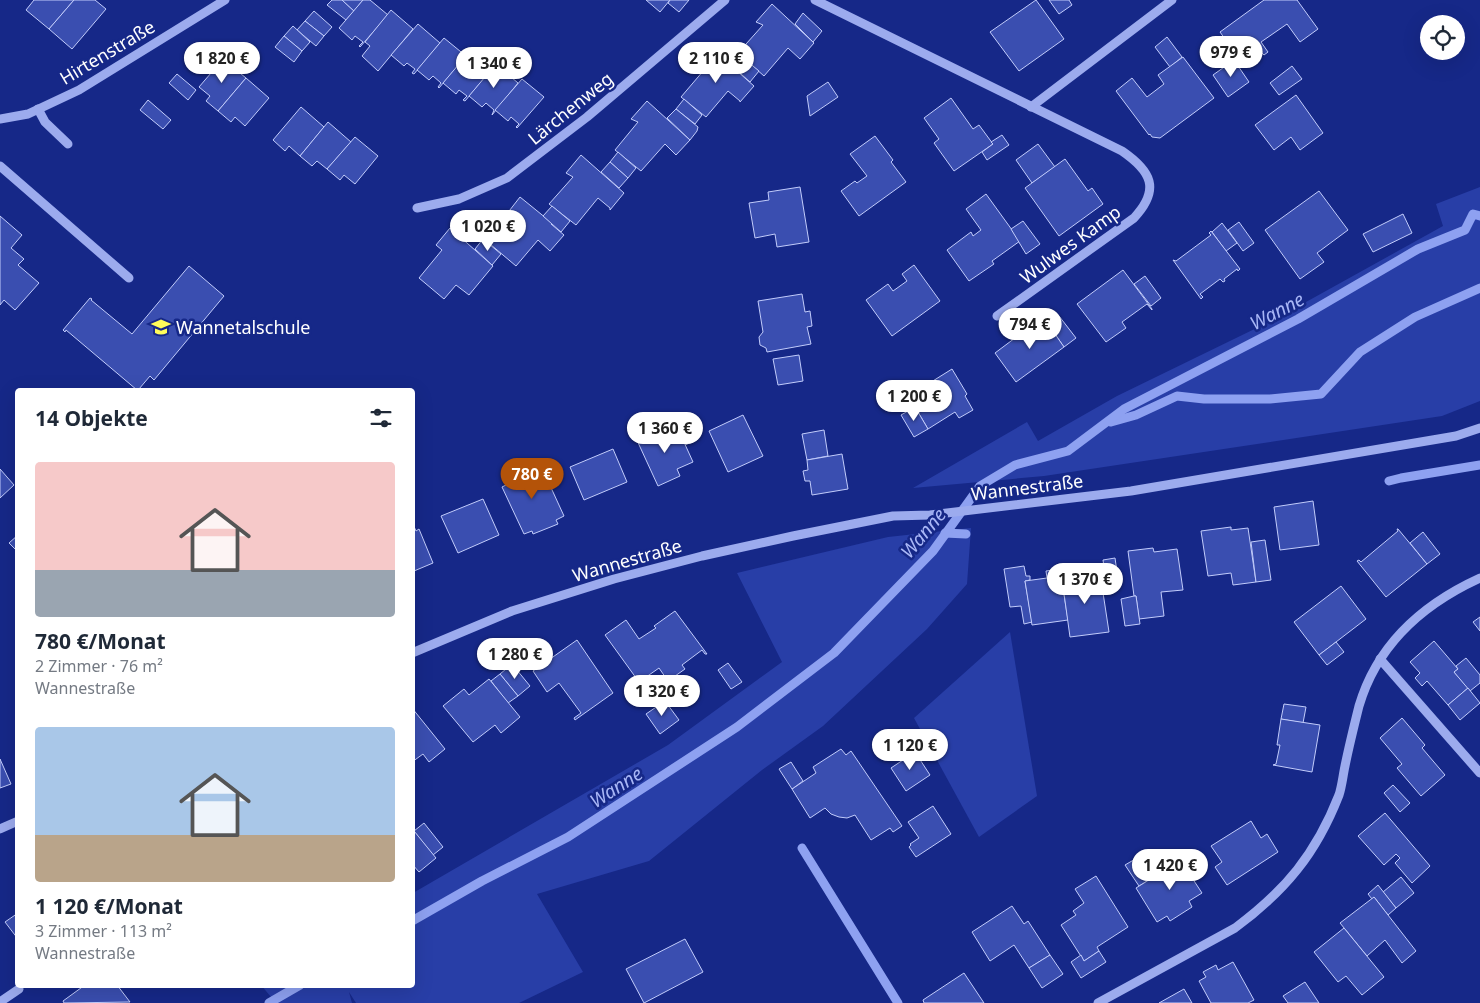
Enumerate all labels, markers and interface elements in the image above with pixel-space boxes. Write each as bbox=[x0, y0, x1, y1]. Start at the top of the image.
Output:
street label: Hirtenstraße bbox=[55, 14, 159, 90]
map controls bbox=[1420, 15, 1465, 60]
button: locate bbox=[1420, 15, 1465, 60]
pin: 979 € bbox=[1196, 36, 1266, 78]
text: 979 € bbox=[1211, 41, 1251, 63]
pin: 1 820 € bbox=[176, 42, 268, 84]
pin: 2 110 € bbox=[670, 42, 762, 84]
pin: 1 340 € bbox=[448, 46, 540, 89]
text: 1 820 € bbox=[195, 47, 249, 69]
text: 2 110 € bbox=[689, 47, 743, 69]
text: 1 340 € bbox=[467, 52, 521, 74]
street label: Lärchenweg bbox=[522, 66, 618, 150]
street label: Wulwes Kamp bbox=[1015, 199, 1125, 289]
pin: 1 020 € bbox=[442, 210, 534, 252]
text: 1 020 € bbox=[461, 215, 515, 237]
water label: Wanne bbox=[1245, 286, 1309, 336]
pin: 794 € bbox=[995, 308, 1065, 350]
text: 794 € bbox=[1010, 313, 1050, 335]
place label: Wannetalschule bbox=[176, 315, 310, 339]
school or university icon: Wannetalschule bbox=[150, 316, 172, 338]
pin: 1 200 € bbox=[868, 380, 960, 422]
text: 1 200 € bbox=[887, 385, 941, 407]
text: 14 Objekte bbox=[35, 404, 148, 432]
icon: filters bbox=[367, 404, 395, 432]
pin: 1 360 € bbox=[619, 412, 711, 454]
text: 1 360 € bbox=[638, 417, 692, 439]
pin: 780 € bbox=[497, 458, 567, 500]
text: 780 € bbox=[512, 463, 552, 485]
street label: Wannestraße bbox=[970, 468, 1084, 506]
icon: home bbox=[170, 495, 260, 585]
water label: Wanne bbox=[894, 502, 952, 564]
street label: Wannestraße bbox=[570, 533, 684, 587]
pin: 1 370 € bbox=[1039, 562, 1131, 605]
text: 1 370 € bbox=[1058, 568, 1112, 590]
text: 780 €/Monat bbox=[35, 627, 166, 655]
pin: 1 280 € bbox=[469, 638, 561, 680]
text: 1 280 € bbox=[488, 643, 542, 665]
text: 2 Zimmer · 76 m² bbox=[35, 655, 163, 677]
pin: 1 320 € bbox=[616, 674, 708, 717]
text: Wannestraße bbox=[35, 677, 135, 699]
text: 1 320 € bbox=[635, 680, 689, 702]
pin: 1 120 € bbox=[864, 728, 956, 771]
text: 1 120 € bbox=[883, 734, 937, 756]
icon: home bbox=[170, 760, 260, 850]
water label: Wanne bbox=[585, 760, 647, 814]
pin: 1 420 € bbox=[1124, 848, 1216, 891]
text: 1 420 € bbox=[1143, 854, 1197, 876]
text: 1 120 €/Monat bbox=[35, 892, 183, 920]
text: 3 Zimmer · 113 m² bbox=[35, 920, 172, 942]
text: Wannestraße bbox=[35, 942, 135, 964]

